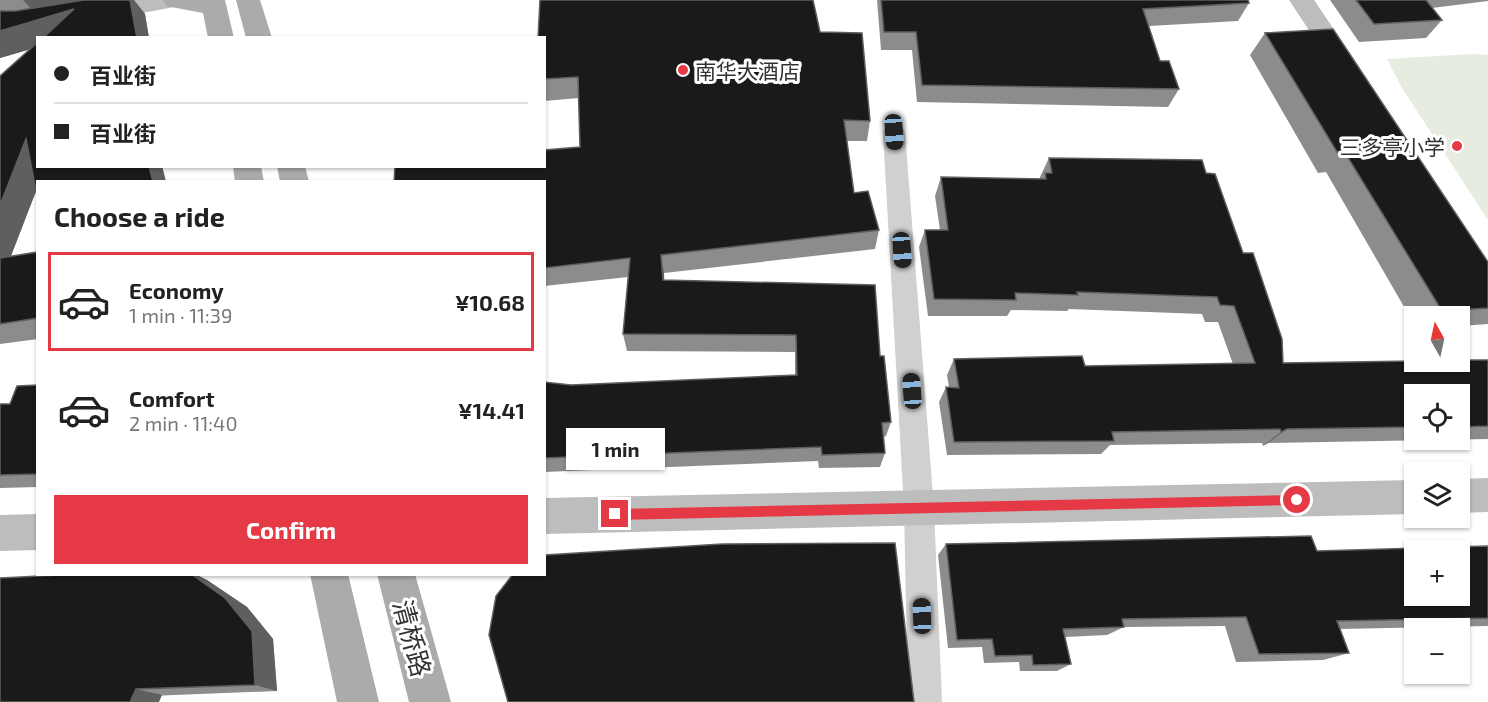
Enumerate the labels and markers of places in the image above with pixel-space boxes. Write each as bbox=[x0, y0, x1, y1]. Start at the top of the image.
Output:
place label: 南华大酒店 bbox=[695, 58, 800, 83]
marker: 南华大酒店 bbox=[676, 63, 690, 77]
place label: 三多亭小学 bbox=[1340, 134, 1445, 159]
marker: 三多亭小学 bbox=[1450, 139, 1464, 153]

